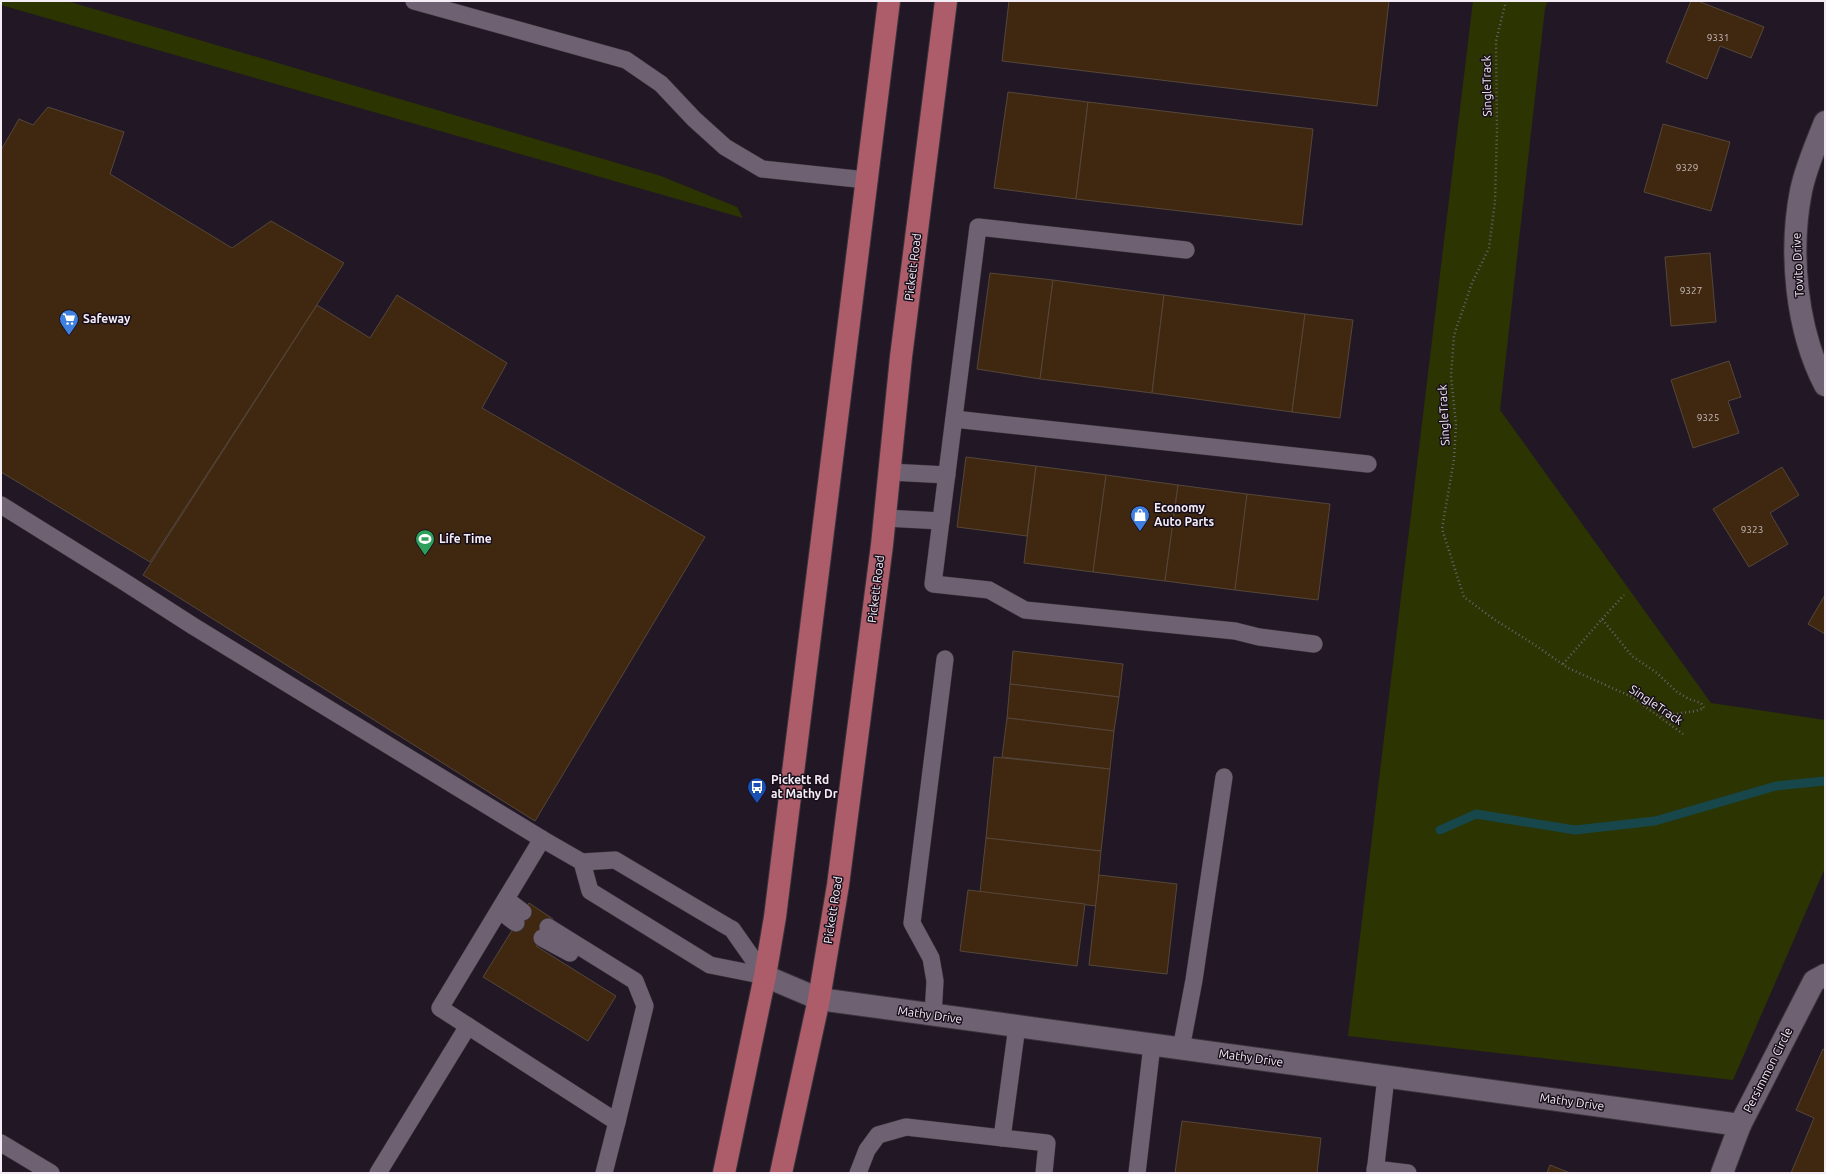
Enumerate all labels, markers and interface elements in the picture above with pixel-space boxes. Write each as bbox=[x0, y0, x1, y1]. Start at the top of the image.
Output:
house number: 9331 bbox=[1707, 32, 1729, 43]
street label: SingleTrack bbox=[1479, 55, 1494, 117]
house number: 9329 bbox=[1676, 162, 1698, 173]
street label: Pickett Road bbox=[902, 232, 923, 301]
street label: Tovito Drive bbox=[1789, 232, 1806, 298]
house number: 9327 bbox=[1680, 285, 1702, 296]
supermarket icon: Safeway bbox=[58, 308, 80, 336]
place label: Safeway bbox=[83, 312, 131, 325]
street label: SingleTrack bbox=[1435, 384, 1452, 446]
house number: 9325 bbox=[1697, 412, 1719, 423]
place label: Economy Auto Parts bbox=[1154, 501, 1215, 528]
shop icon: Economy Auto Parts bbox=[1129, 504, 1151, 532]
house number: 9323 bbox=[1741, 524, 1763, 535]
sports icon: Life Time bbox=[414, 528, 436, 556]
place label: Life Time bbox=[439, 532, 492, 545]
street label: Pickett Road bbox=[865, 554, 886, 623]
street label: SingleTrack bbox=[1627, 682, 1685, 727]
place label: Pickett Rd at Mathy Dr bbox=[771, 773, 838, 800]
bus stop icon: Pickett Rd at Mathy Dr bbox=[746, 776, 768, 804]
street label: Pickett Road bbox=[821, 875, 844, 945]
street label: Mathy Drive bbox=[897, 1004, 963, 1025]
street label: Persimmon Circle bbox=[1740, 1025, 1795, 1114]
street label: Mathy Drive bbox=[1218, 1047, 1284, 1068]
street label: Mathy Drive bbox=[1539, 1091, 1605, 1112]

